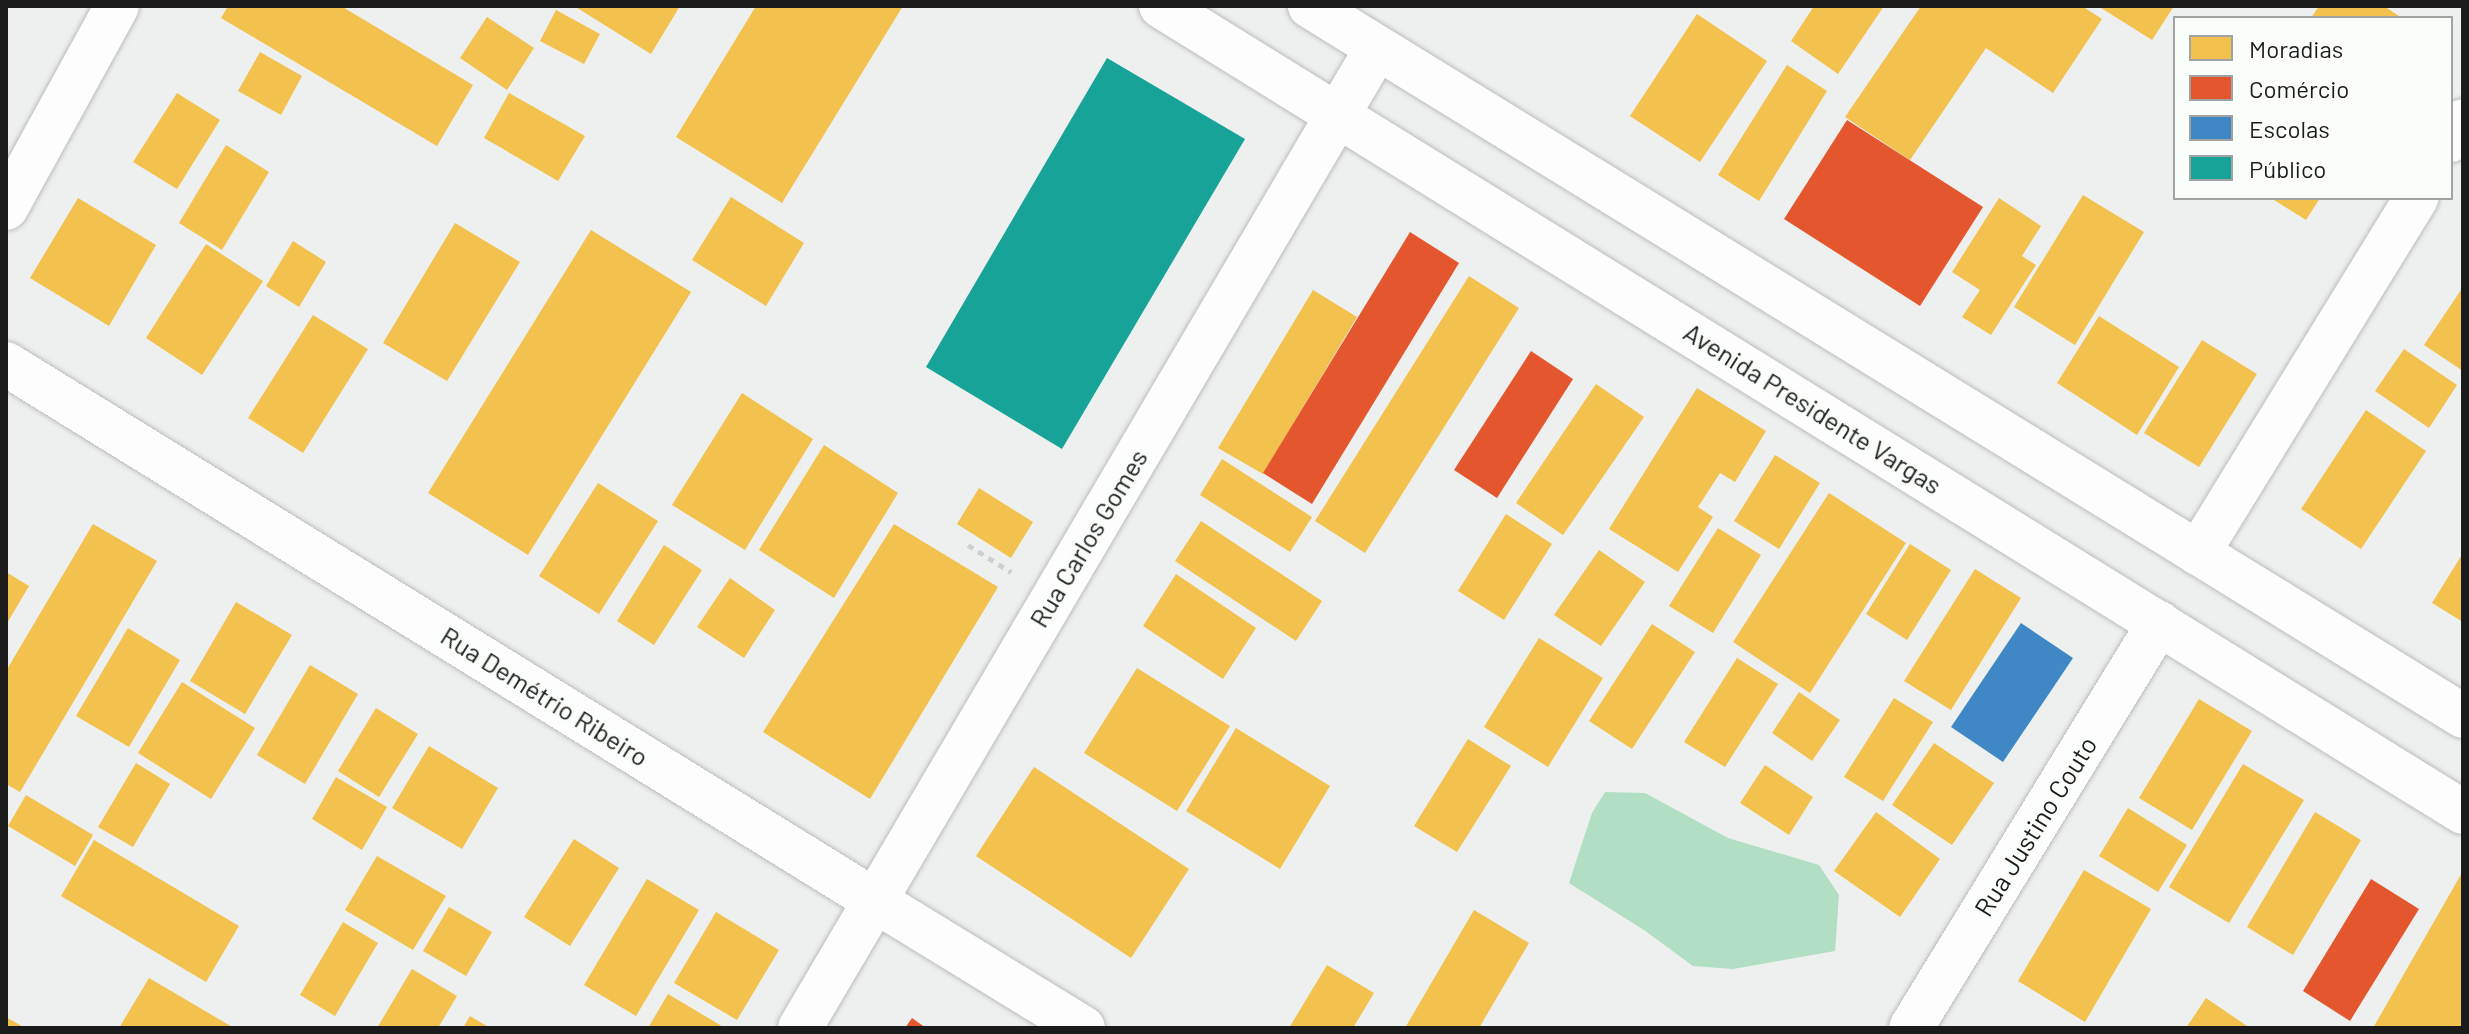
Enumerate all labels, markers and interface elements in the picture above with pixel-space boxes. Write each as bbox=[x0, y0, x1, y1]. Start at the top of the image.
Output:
legend bbox=[2173, 16, 2453, 200]
text: Moradias bbox=[2249, 34, 2343, 63]
text: Comércio bbox=[2249, 74, 2349, 103]
text: Escolas bbox=[2249, 114, 2330, 143]
text: Público bbox=[2249, 154, 2326, 183]
street label: Avenida Presidente Vargas bbox=[1678, 316, 1948, 500]
street label: Rua Carlos Gomes bbox=[1023, 443, 1153, 633]
street label: Rua Demétrio Ribeiro bbox=[436, 620, 654, 772]
street label: Rua Justino Couto bbox=[1967, 730, 2103, 922]

